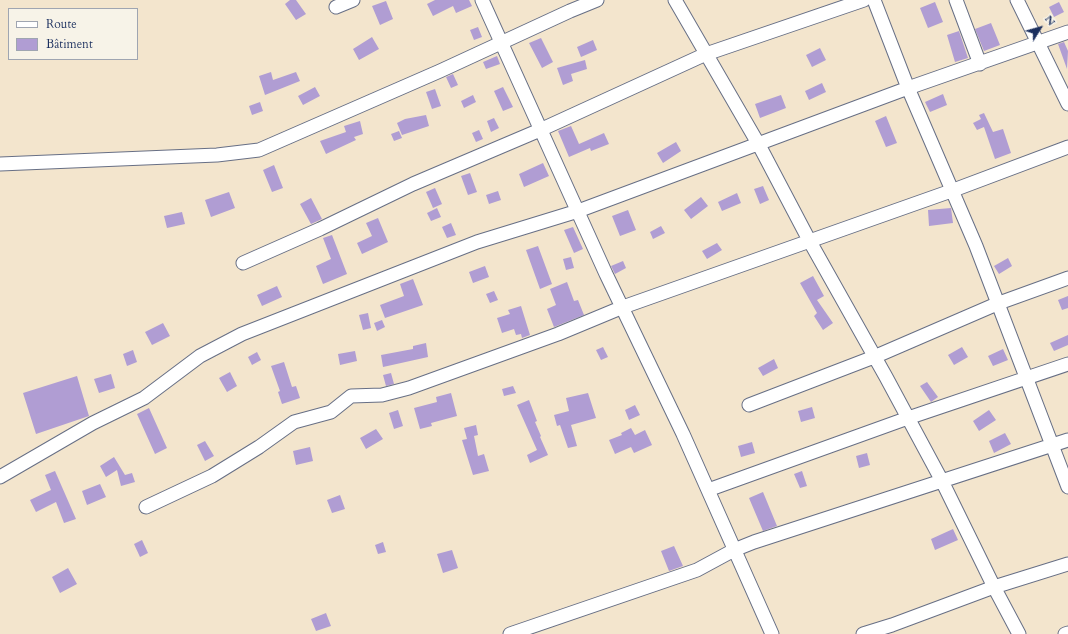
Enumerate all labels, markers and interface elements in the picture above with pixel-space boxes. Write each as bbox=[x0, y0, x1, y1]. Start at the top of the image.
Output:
legend bbox=[8, 8, 138, 60]
north arrow bbox=[1020, 8, 1060, 48]
text: N bbox=[1041, 12, 1059, 29]
text: Route bbox=[46, 16, 77, 32]
text: Bâtiment bbox=[46, 36, 93, 52]

